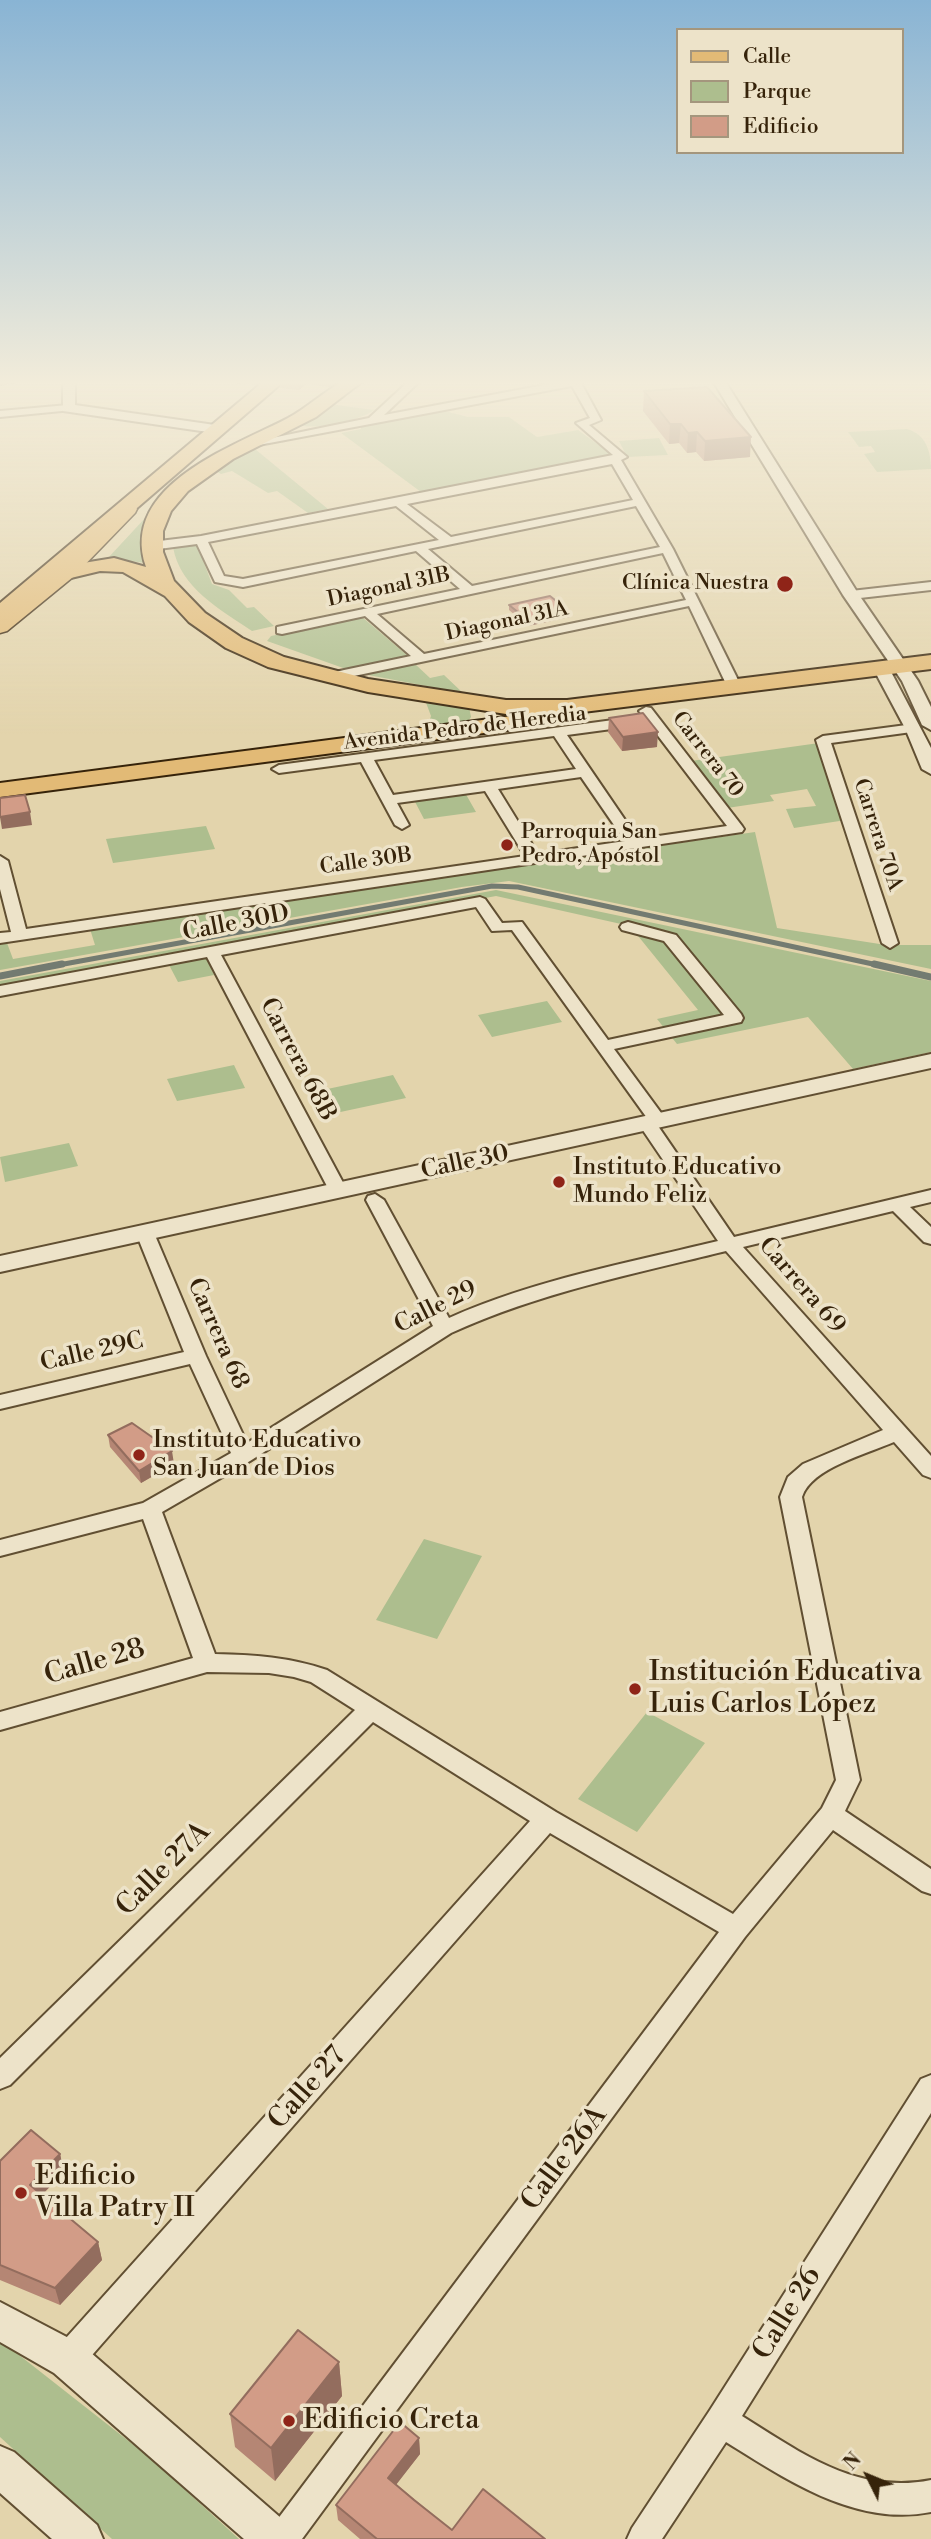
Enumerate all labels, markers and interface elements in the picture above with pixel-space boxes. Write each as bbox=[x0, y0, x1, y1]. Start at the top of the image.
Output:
legend bbox=[676, 28, 903, 154]
text: Calle bbox=[743, 44, 791, 70]
text: Parque bbox=[743, 79, 811, 105]
text: Edificio bbox=[743, 114, 819, 140]
street label: Diagonal 31B bbox=[325, 563, 453, 613]
place label: Clínica Nuestra bbox=[622, 571, 769, 597]
marker: Clínica Nuestra bbox=[775, 574, 795, 594]
street label: Diagonal 31A bbox=[443, 597, 571, 647]
street label: Avenida Pedro de Heredia bbox=[342, 702, 588, 756]
street label: Carrera 70 bbox=[666, 707, 748, 803]
street label: Carrera 70A bbox=[847, 776, 907, 894]
place label: Parroquia San Pedro, Apóstol bbox=[521, 820, 659, 870]
marker: Parroquia San Pedro, Apóstol bbox=[499, 837, 515, 853]
street label: Calle 30B bbox=[318, 843, 414, 881]
street label: Calle 30D bbox=[180, 900, 292, 948]
street label: Carrera 68B bbox=[253, 994, 341, 1126]
street label: Calle 30 bbox=[418, 1140, 512, 1186]
place label: Instituto Educativo Mundo Feliz bbox=[573, 1154, 781, 1210]
marker: Instituto Educativo Mundo Feliz bbox=[551, 1174, 567, 1190]
street label: Carrera 69 bbox=[751, 1232, 851, 1340]
street label: Carrera 68 bbox=[180, 1274, 254, 1394]
street label: Calle 29 bbox=[390, 1275, 482, 1341]
street label: Calle 29C bbox=[38, 1327, 146, 1379]
place label: Instituto Educativo San Juan de Dios bbox=[153, 1427, 361, 1483]
marker: Instituto Educativo San Juan de Dios bbox=[131, 1447, 147, 1463]
street label: Calle 28 bbox=[41, 1633, 149, 1693]
place label: Institución Educativa Luis Carlos López bbox=[649, 1656, 922, 1722]
marker: Institución Educativa Luis Carlos López bbox=[627, 1681, 643, 1697]
street label: Calle 27A bbox=[110, 1816, 218, 1924]
street label: Calle 27 bbox=[262, 2041, 354, 2137]
street label: Calle 26A bbox=[515, 2100, 615, 2218]
place label: Edificio Villa Patry II bbox=[35, 2160, 195, 2226]
marker: Edificio Villa Patry II bbox=[13, 2185, 29, 2201]
street label: Calle 26 bbox=[747, 2262, 829, 2366]
place label: Edificio Creta bbox=[303, 2404, 479, 2438]
marker: Edificio Creta bbox=[281, 2413, 297, 2429]
north arrow bbox=[833, 2441, 903, 2511]
text: N bbox=[839, 2448, 867, 2475]

